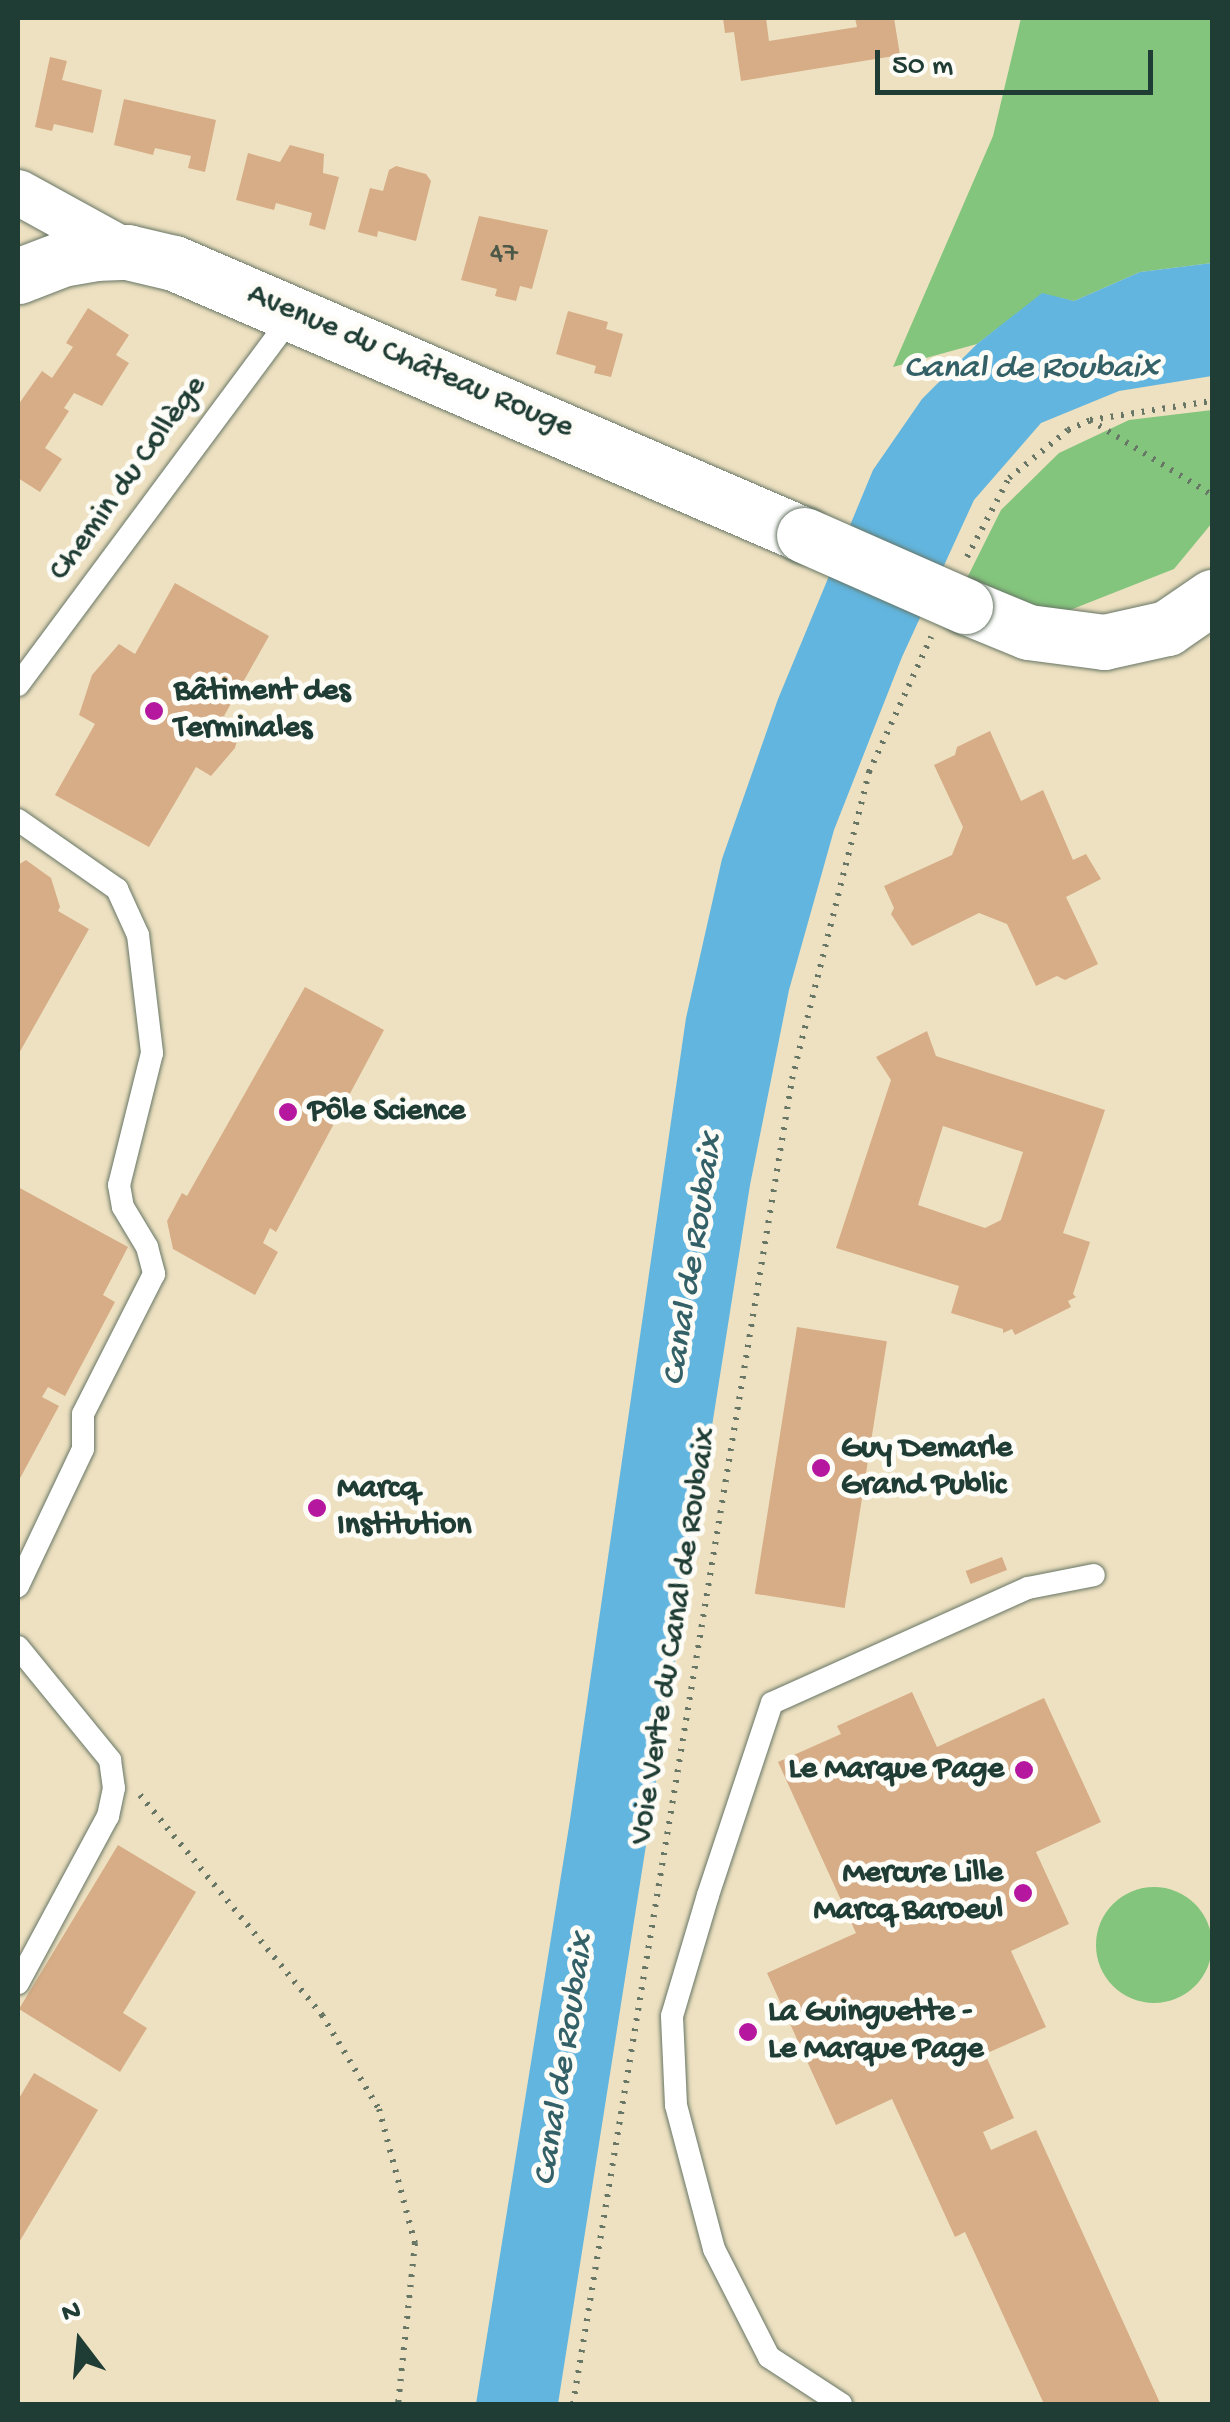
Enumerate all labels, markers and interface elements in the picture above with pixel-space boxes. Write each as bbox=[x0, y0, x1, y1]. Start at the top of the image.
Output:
scale bar bbox=[880, 30, 1158, 92]
text: 50 m bbox=[892, 50, 953, 85]
house number: 47 bbox=[490, 238, 518, 272]
street label: Avenue du Château Rouge bbox=[241, 276, 579, 448]
water label: Canal de Roubaix bbox=[904, 349, 1158, 391]
street label: Chemin du Collège bbox=[42, 369, 216, 589]
place label: Bâtiment des Terminales bbox=[174, 674, 350, 749]
marker: Bâtiment des Terminales bbox=[143, 700, 165, 722]
place label: Pôle Science bbox=[308, 1093, 465, 1131]
marker: Pôle Science bbox=[277, 1101, 299, 1123]
water label: Canal de Roubaix bbox=[654, 1131, 736, 1389]
street label: Voie Verte du Canal de Roubaix bbox=[623, 1425, 727, 1847]
place label: Guy Demarle Grand Public bbox=[841, 1431, 1012, 1506]
marker: Guy Demarle Grand Public bbox=[810, 1457, 832, 1479]
place label: Marcq Institution bbox=[337, 1471, 472, 1546]
marker: Marcq Institution bbox=[306, 1497, 328, 1519]
place label: Le Marque Page bbox=[789, 1751, 1004, 1789]
marker: Le Marque Page bbox=[1013, 1759, 1035, 1781]
place label: Mercure Lille Marcq Baroeul bbox=[813, 1856, 1003, 1931]
marker: Mercure Lille Marcq Baroeul bbox=[1012, 1882, 1034, 1904]
water label: Canal de Roubaix bbox=[525, 1931, 607, 2189]
place label: La Guinguette - Le Marque Page bbox=[768, 1995, 984, 2070]
marker: La Guinguette - Le Marque Page bbox=[737, 2021, 759, 2043]
north arrow bbox=[30, 2292, 130, 2392]
text: N bbox=[58, 2294, 85, 2331]

